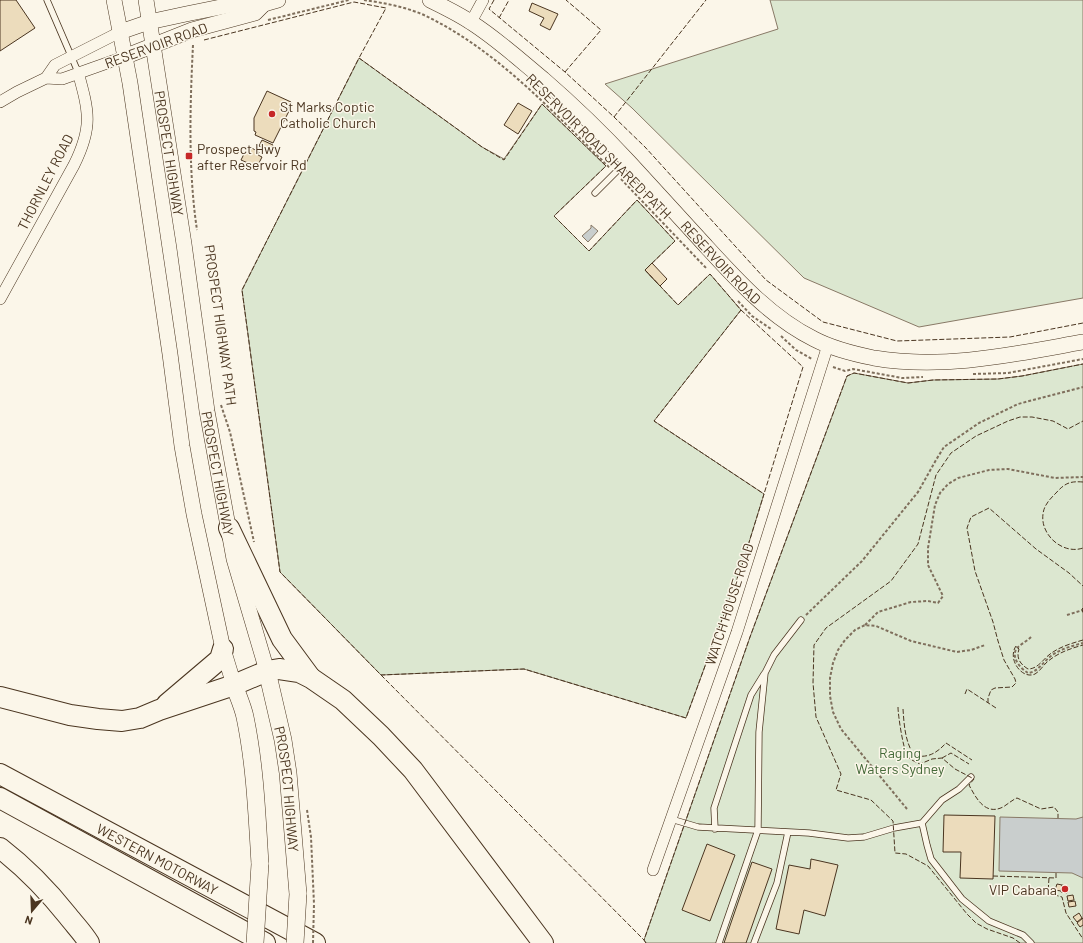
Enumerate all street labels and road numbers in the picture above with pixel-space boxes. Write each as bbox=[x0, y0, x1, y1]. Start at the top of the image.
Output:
street label: RESERVOIR ROAD bbox=[102, 19, 210, 71]
street label: RESERVOIR ROAD SHARED PATH bbox=[523, 70, 675, 222]
street label: PROSPECT HIGHWAY bbox=[152, 89, 188, 217]
street label: THORNLEY ROAD bbox=[13, 131, 77, 233]
street label: RESERVOIR ROAD bbox=[678, 217, 765, 307]
street label: PROSPECT HIGHWAY PATH bbox=[201, 244, 241, 406]
street label: PROSPECT HIGHWAY bbox=[199, 410, 238, 537]
street label: WATCH HOUSE ROAD bbox=[701, 541, 757, 667]
street label: PROSPECT HIGHWAY bbox=[272, 724, 303, 853]
street label: WESTERN MOTORWAY bbox=[94, 819, 221, 898]

